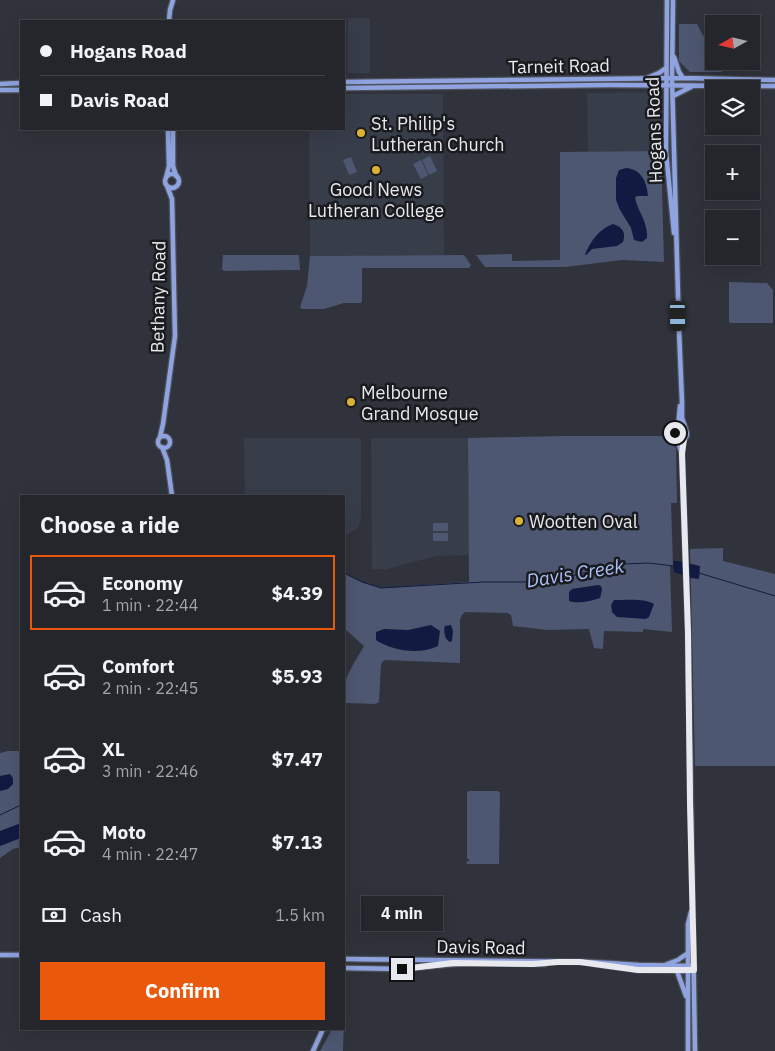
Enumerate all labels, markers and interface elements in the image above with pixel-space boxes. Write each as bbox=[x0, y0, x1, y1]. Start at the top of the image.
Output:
north arrow bbox=[705, 15, 760, 70]
map controls bbox=[705, 15, 760, 265]
text: Hogans Road bbox=[70, 39, 187, 63]
street label: Tarneit Road bbox=[508, 54, 610, 78]
street label: Hogans Road bbox=[641, 76, 667, 184]
button: layers bbox=[705, 80, 760, 135]
text: Davis Road bbox=[70, 88, 169, 112]
place label: St. Philip's Lutheran Church bbox=[371, 112, 505, 156]
marker: St. Philip's Lutheran Church bbox=[355, 127, 367, 139]
button: + bbox=[705, 145, 760, 200]
marker: Good News Lutheran College bbox=[370, 164, 382, 176]
place label: Good News Lutheran College bbox=[308, 178, 444, 222]
button: − bbox=[705, 210, 760, 265]
street label: Bethany Road bbox=[146, 241, 170, 353]
car bbox=[670, 301, 685, 331]
place label: Melbourne Grand Mosque bbox=[361, 381, 479, 425]
marker: Melbourne Grand Mosque bbox=[345, 396, 357, 408]
route start bbox=[664, 422, 686, 444]
text: Choose a ride bbox=[40, 510, 180, 539]
place label: Wootten Oval bbox=[529, 510, 638, 533]
marker: Wootten Oval bbox=[513, 515, 525, 527]
water label: Davis Creek bbox=[524, 553, 627, 593]
icon: car bbox=[42, 570, 87, 615]
text: Economy bbox=[102, 571, 183, 595]
text: $4.39 bbox=[271, 581, 323, 605]
text: 1 min · 22:44 bbox=[102, 595, 198, 615]
icon: car bbox=[42, 653, 87, 698]
text: Comfort bbox=[102, 654, 175, 678]
text: $5.93 bbox=[271, 664, 323, 688]
text: 2 min · 22:45 bbox=[102, 678, 198, 698]
icon: car bbox=[42, 736, 87, 781]
text: XL bbox=[102, 737, 125, 761]
text: $7.47 bbox=[271, 747, 323, 771]
text: 3 min · 22:46 bbox=[102, 761, 198, 781]
icon: car bbox=[42, 819, 87, 864]
text: Moto bbox=[102, 820, 146, 844]
text: $7.13 bbox=[271, 830, 323, 854]
text: 4 min · 22:47 bbox=[102, 844, 198, 864]
callout: 4 min bbox=[361, 896, 443, 932]
icon: cash bbox=[40, 901, 68, 929]
text: Cash bbox=[80, 903, 122, 927]
text: 4 min bbox=[381, 903, 423, 923]
text: 1.5 km bbox=[275, 905, 325, 925]
street label: Davis Road bbox=[436, 935, 526, 959]
route end bbox=[391, 958, 413, 980]
button: Confirm bbox=[40, 962, 325, 1020]

